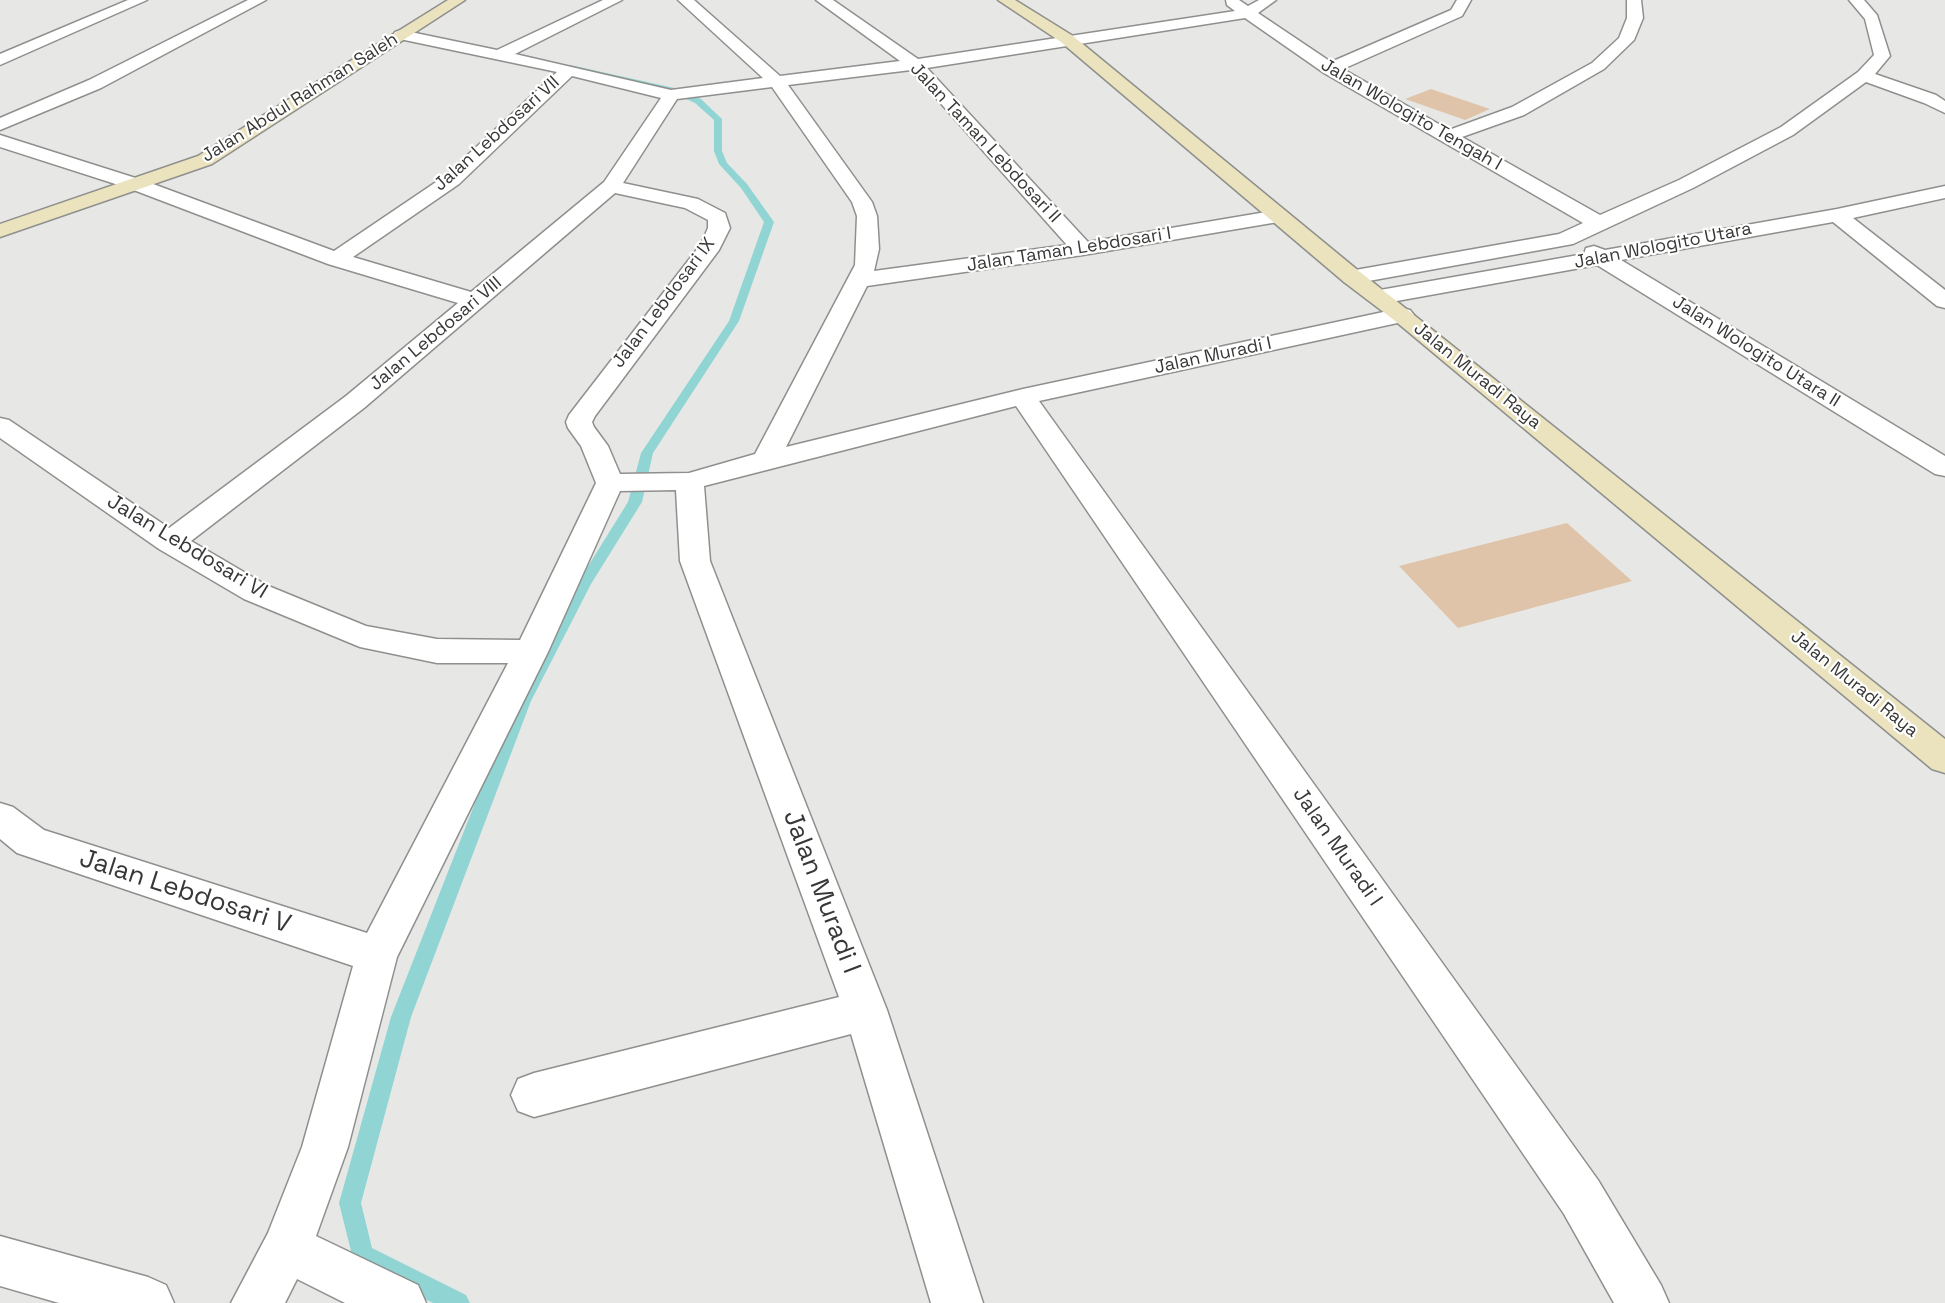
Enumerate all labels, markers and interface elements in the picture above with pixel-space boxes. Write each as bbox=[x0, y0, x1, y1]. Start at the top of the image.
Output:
street label: Jalan Abdul Rahman Saleh bbox=[198, 29, 402, 167]
street label: Jalan Wologito Tengah I bbox=[1317, 54, 1505, 176]
street label: Jalan Taman Lebdosari II bbox=[905, 58, 1065, 228]
street label: Jalan Lebdosari VII bbox=[430, 72, 564, 196]
street label: Jalan Wologito Utara bbox=[1572, 218, 1754, 274]
street label: Jalan Taman Lebdosari I bbox=[965, 223, 1173, 277]
street label: Jalan Lebdosari IX bbox=[608, 234, 720, 372]
street label: Jalan Lebdosari VIII bbox=[366, 272, 506, 396]
street label: Jalan Wologito Utara II bbox=[1668, 292, 1844, 412]
street label: Jalan Muradi Raya bbox=[1409, 318, 1545, 434]
street label: Jalan Muradi I bbox=[1152, 333, 1274, 379]
street label: Jalan Lebdosari VI bbox=[102, 489, 272, 605]
street label: Jalan Muradi Raya bbox=[1786, 626, 1922, 742]
street label: Jalan Muradi I bbox=[1287, 783, 1387, 911]
street label: Jalan Muradi I bbox=[776, 806, 866, 978]
street label: Jalan Lebdosari V bbox=[75, 843, 295, 941]

